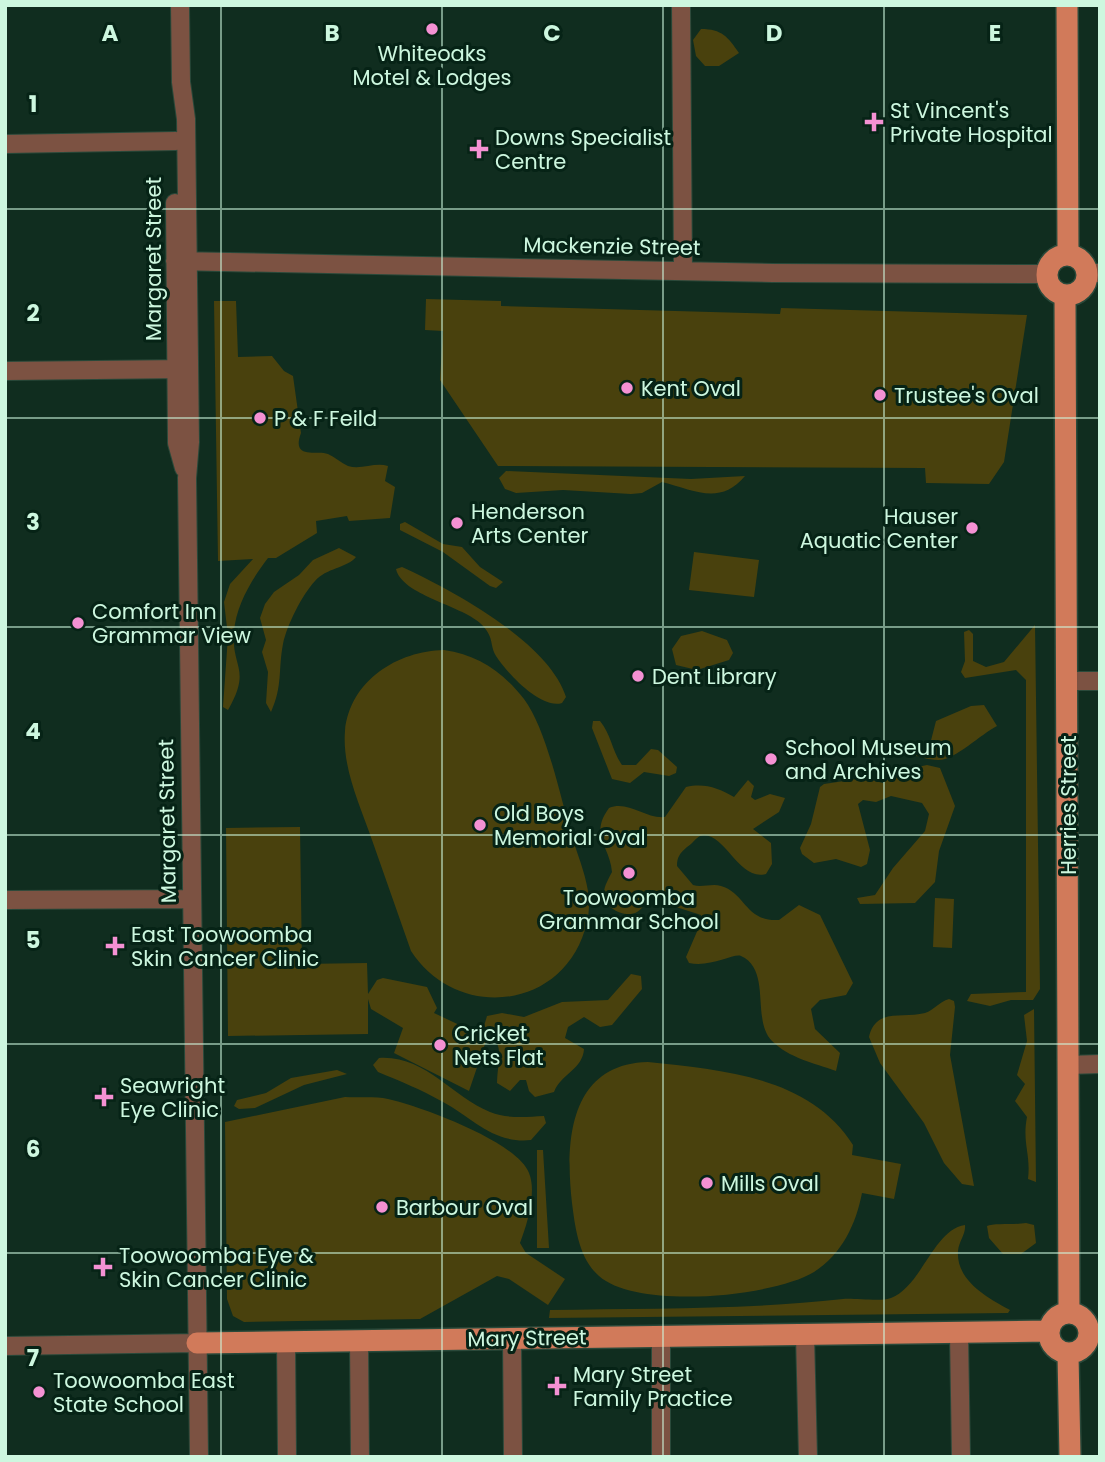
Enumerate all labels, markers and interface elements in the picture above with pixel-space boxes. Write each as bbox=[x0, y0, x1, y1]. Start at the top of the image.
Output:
text: A bbox=[102, 17, 119, 49]
text: B bbox=[324, 17, 340, 49]
text: C bbox=[543, 17, 561, 49]
text: D bbox=[766, 17, 782, 49]
text: E bbox=[989, 17, 1001, 49]
marker: Whiteoaks Motel & Lodges bbox=[424, 21, 440, 37]
place label: Whiteoaks Motel & Lodges bbox=[353, 39, 511, 92]
text: 1 bbox=[29, 88, 37, 120]
place label: St Vincent's Private Hospital bbox=[890, 96, 1053, 149]
marker: St Vincent's Private Hospital bbox=[864, 112, 884, 132]
place label: Downs Specialist Centre bbox=[495, 123, 671, 176]
marker: Downs Specialist Centre bbox=[469, 139, 489, 159]
street label: Margaret Street bbox=[139, 177, 168, 341]
street label: Mackenzie Street bbox=[523, 230, 701, 262]
text: 2 bbox=[26, 297, 40, 329]
place label: Kent Oval bbox=[641, 374, 741, 403]
marker: Kent Oval bbox=[619, 380, 635, 396]
place label: Trustee's Oval bbox=[894, 381, 1039, 410]
marker: Trustee's Oval bbox=[872, 387, 888, 403]
place label: P & F Feild bbox=[274, 404, 377, 433]
marker: P & F Feild bbox=[252, 410, 268, 426]
place label: Henderson Arts Center bbox=[471, 497, 589, 550]
place label: Hauser Aquatic Center bbox=[800, 502, 958, 555]
text: 3 bbox=[26, 506, 40, 538]
marker: Henderson Arts Center bbox=[449, 515, 465, 531]
marker: Hauser Aquatic Center bbox=[964, 520, 980, 536]
place label: Comfort Inn Grammar View bbox=[92, 597, 251, 650]
marker: Comfort Inn Grammar View bbox=[70, 615, 86, 631]
place label: Dent Library bbox=[652, 662, 777, 691]
marker: Dent Library bbox=[630, 668, 646, 684]
text: 4 bbox=[25, 715, 41, 747]
place label: School Museum and Archives bbox=[785, 733, 952, 786]
street label: Herries Street bbox=[1054, 735, 1083, 875]
street label: Margaret Street bbox=[151, 739, 183, 903]
marker: School Museum and Archives bbox=[763, 751, 779, 767]
place label: Old Boys Memorial Oval bbox=[494, 799, 646, 852]
marker: Old Boys Memorial Oval bbox=[472, 817, 488, 833]
marker: Toowoomba Grammar School bbox=[621, 865, 637, 881]
place label: Toowoomba Grammar School bbox=[539, 883, 719, 936]
place label: East Toowoomba Skin Cancer Clinic bbox=[131, 920, 319, 973]
text: 5 bbox=[26, 924, 40, 956]
marker: East Toowoomba Skin Cancer Clinic bbox=[105, 936, 125, 956]
place label: Cricket Nets Flat bbox=[454, 1019, 544, 1072]
marker: Cricket Nets Flat bbox=[432, 1037, 448, 1053]
place label: Seawright Eye Clinic bbox=[120, 1071, 225, 1124]
marker: Seawright Eye Clinic bbox=[94, 1087, 114, 1107]
text: 6 bbox=[26, 1133, 40, 1165]
place label: Mills Oval bbox=[721, 1169, 819, 1198]
marker: Mills Oval bbox=[699, 1175, 715, 1191]
place label: Barbour Oval bbox=[396, 1193, 533, 1222]
marker: Barbour Oval bbox=[374, 1199, 390, 1215]
place label: Toowoomba Eye & Skin Cancer Clinic bbox=[119, 1241, 314, 1294]
marker: Toowoomba Eye & Skin Cancer Clinic bbox=[93, 1257, 113, 1277]
street label: Mary Street bbox=[467, 1322, 587, 1354]
text: 7 bbox=[27, 1342, 39, 1374]
place label: Mary Street Family Practice bbox=[573, 1360, 733, 1413]
place label: Toowoomba East State School bbox=[53, 1366, 235, 1419]
marker: Mary Street Family Practice bbox=[547, 1376, 567, 1396]
marker: Toowoomba East State School bbox=[31, 1384, 47, 1400]

